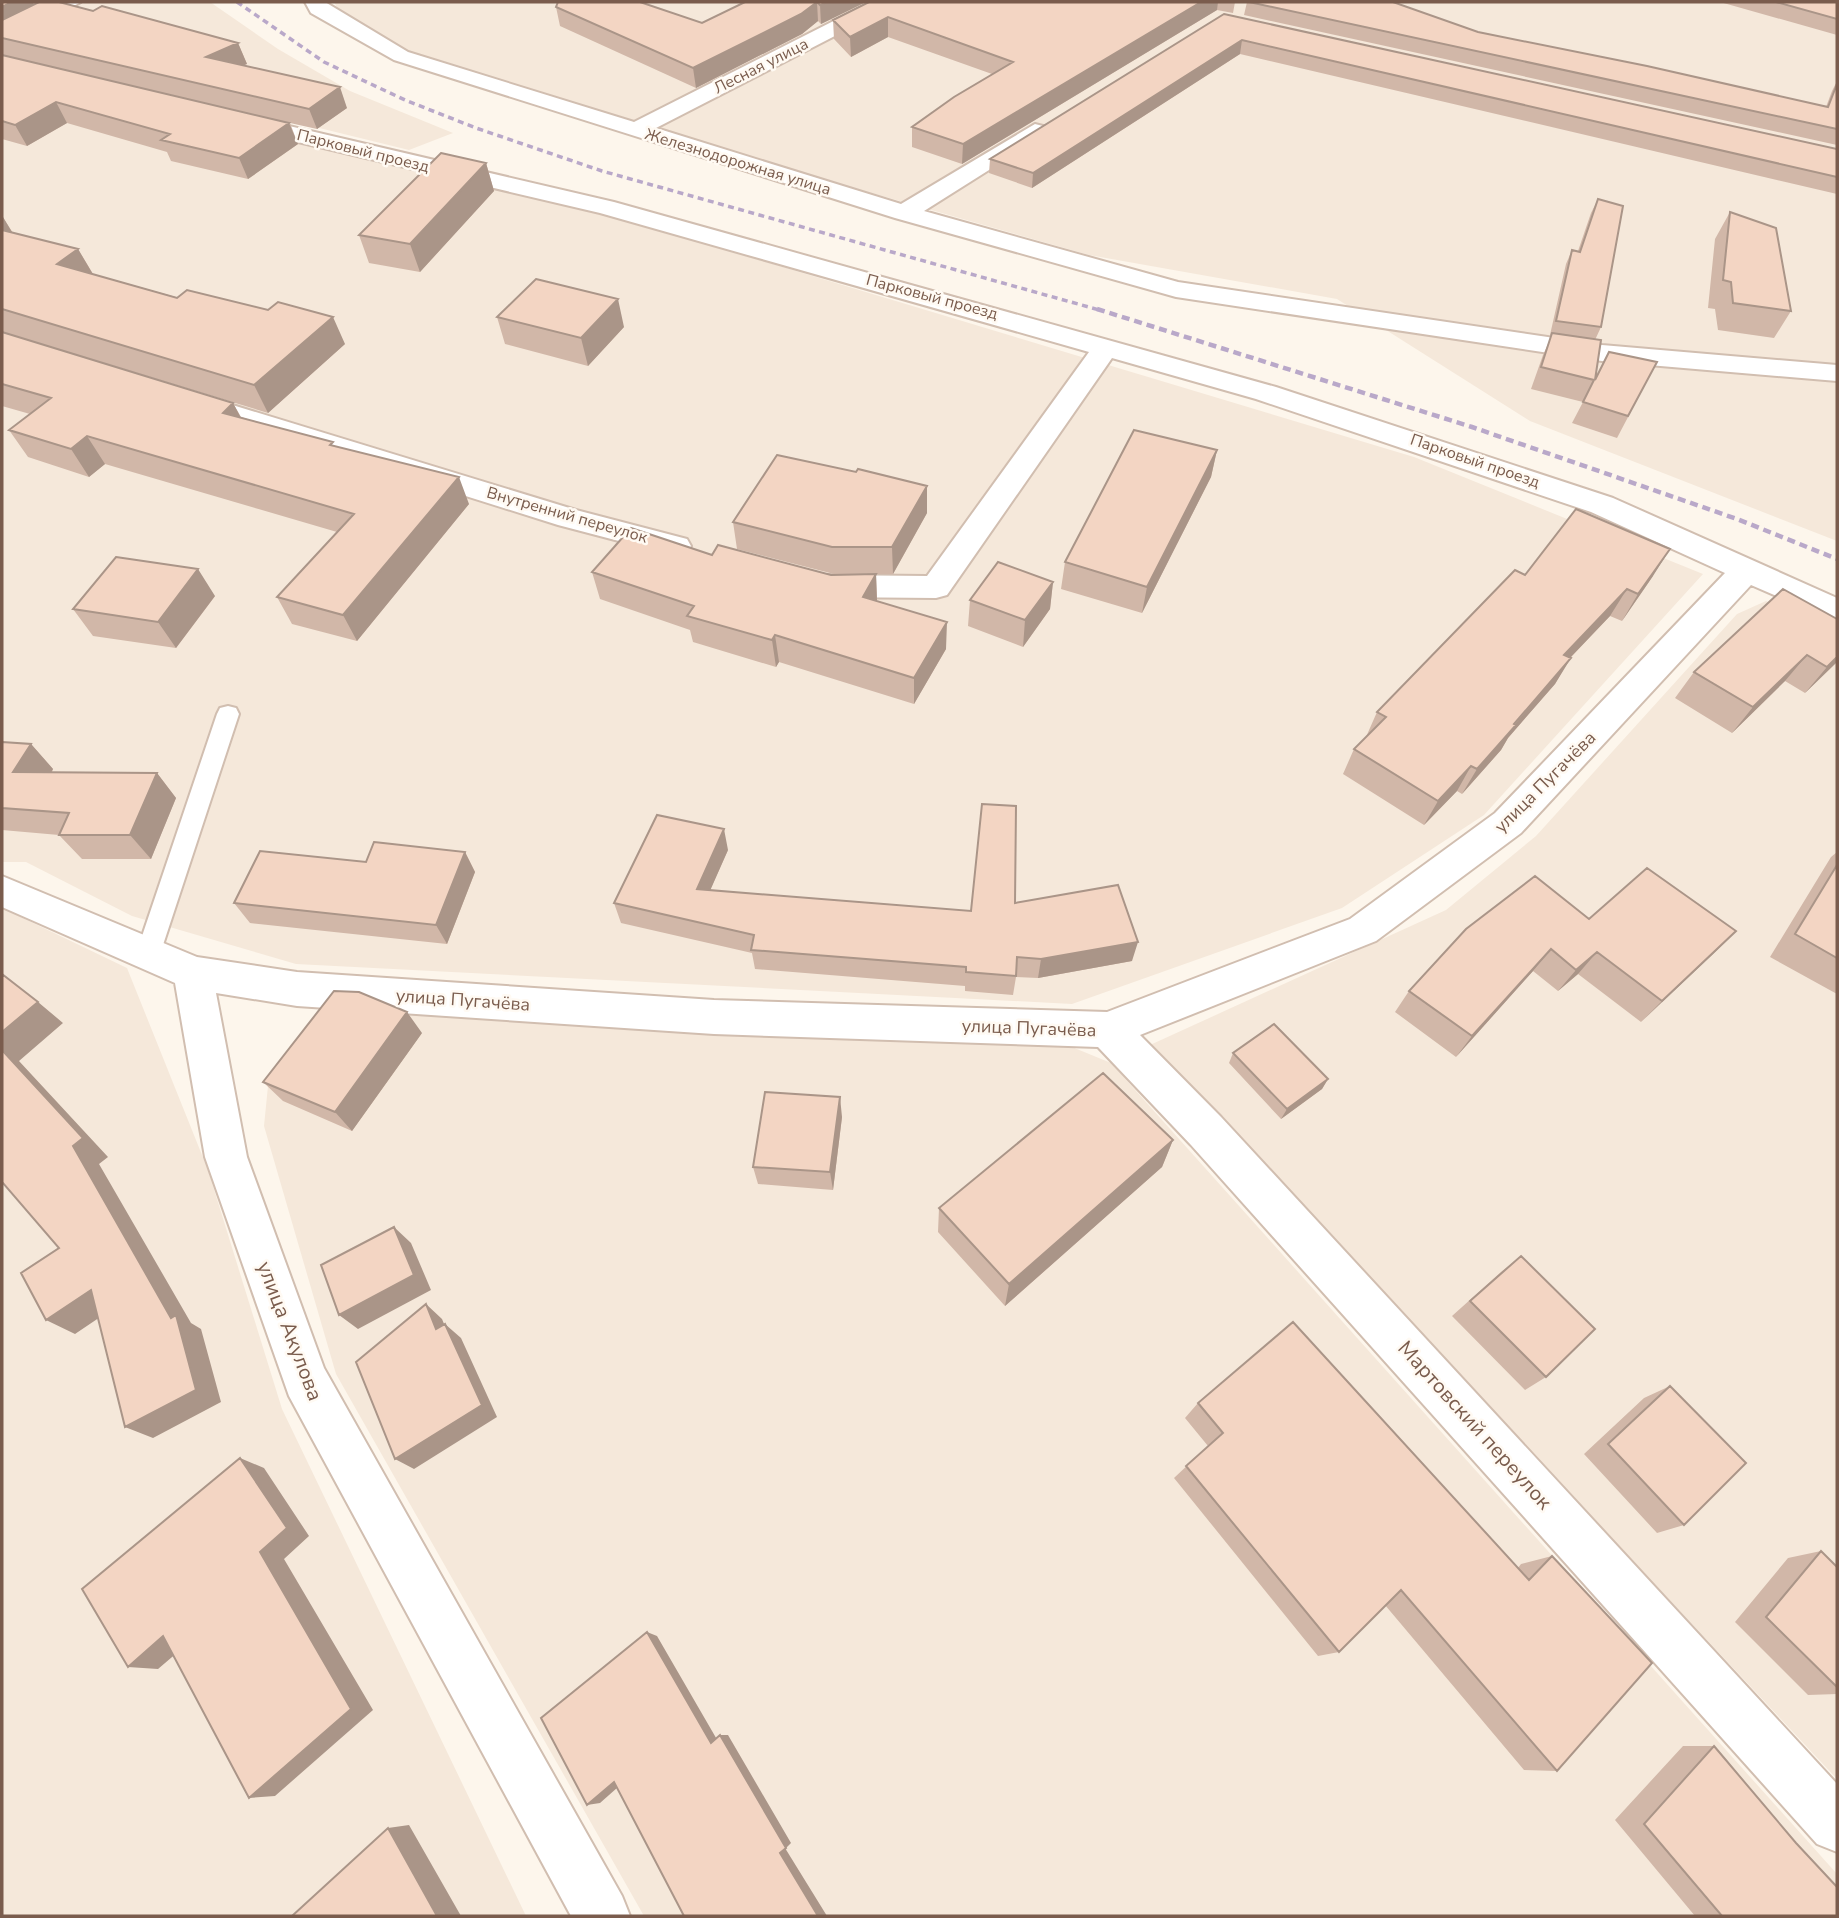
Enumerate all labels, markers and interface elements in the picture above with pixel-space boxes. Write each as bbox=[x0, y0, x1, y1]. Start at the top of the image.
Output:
street label: Лесная улица bbox=[710, 33, 812, 99]
street label: Железнодорожная улица bbox=[642, 123, 834, 201]
street label: Парковый проезд bbox=[294, 124, 432, 178]
street label: Парковый проезд bbox=[864, 269, 1001, 325]
street label: Парковый проезд bbox=[1407, 429, 1543, 494]
street label: Внутренний переулок bbox=[484, 482, 650, 549]
street label: улица Пугачёва bbox=[1489, 726, 1601, 838]
street label: улица Пугачёва bbox=[395, 983, 531, 1017]
street label: улица Пугачёва bbox=[961, 1014, 1097, 1042]
street label: улица Акулова bbox=[251, 1257, 329, 1405]
street label: Мартовский переулок bbox=[1392, 1335, 1559, 1516]

